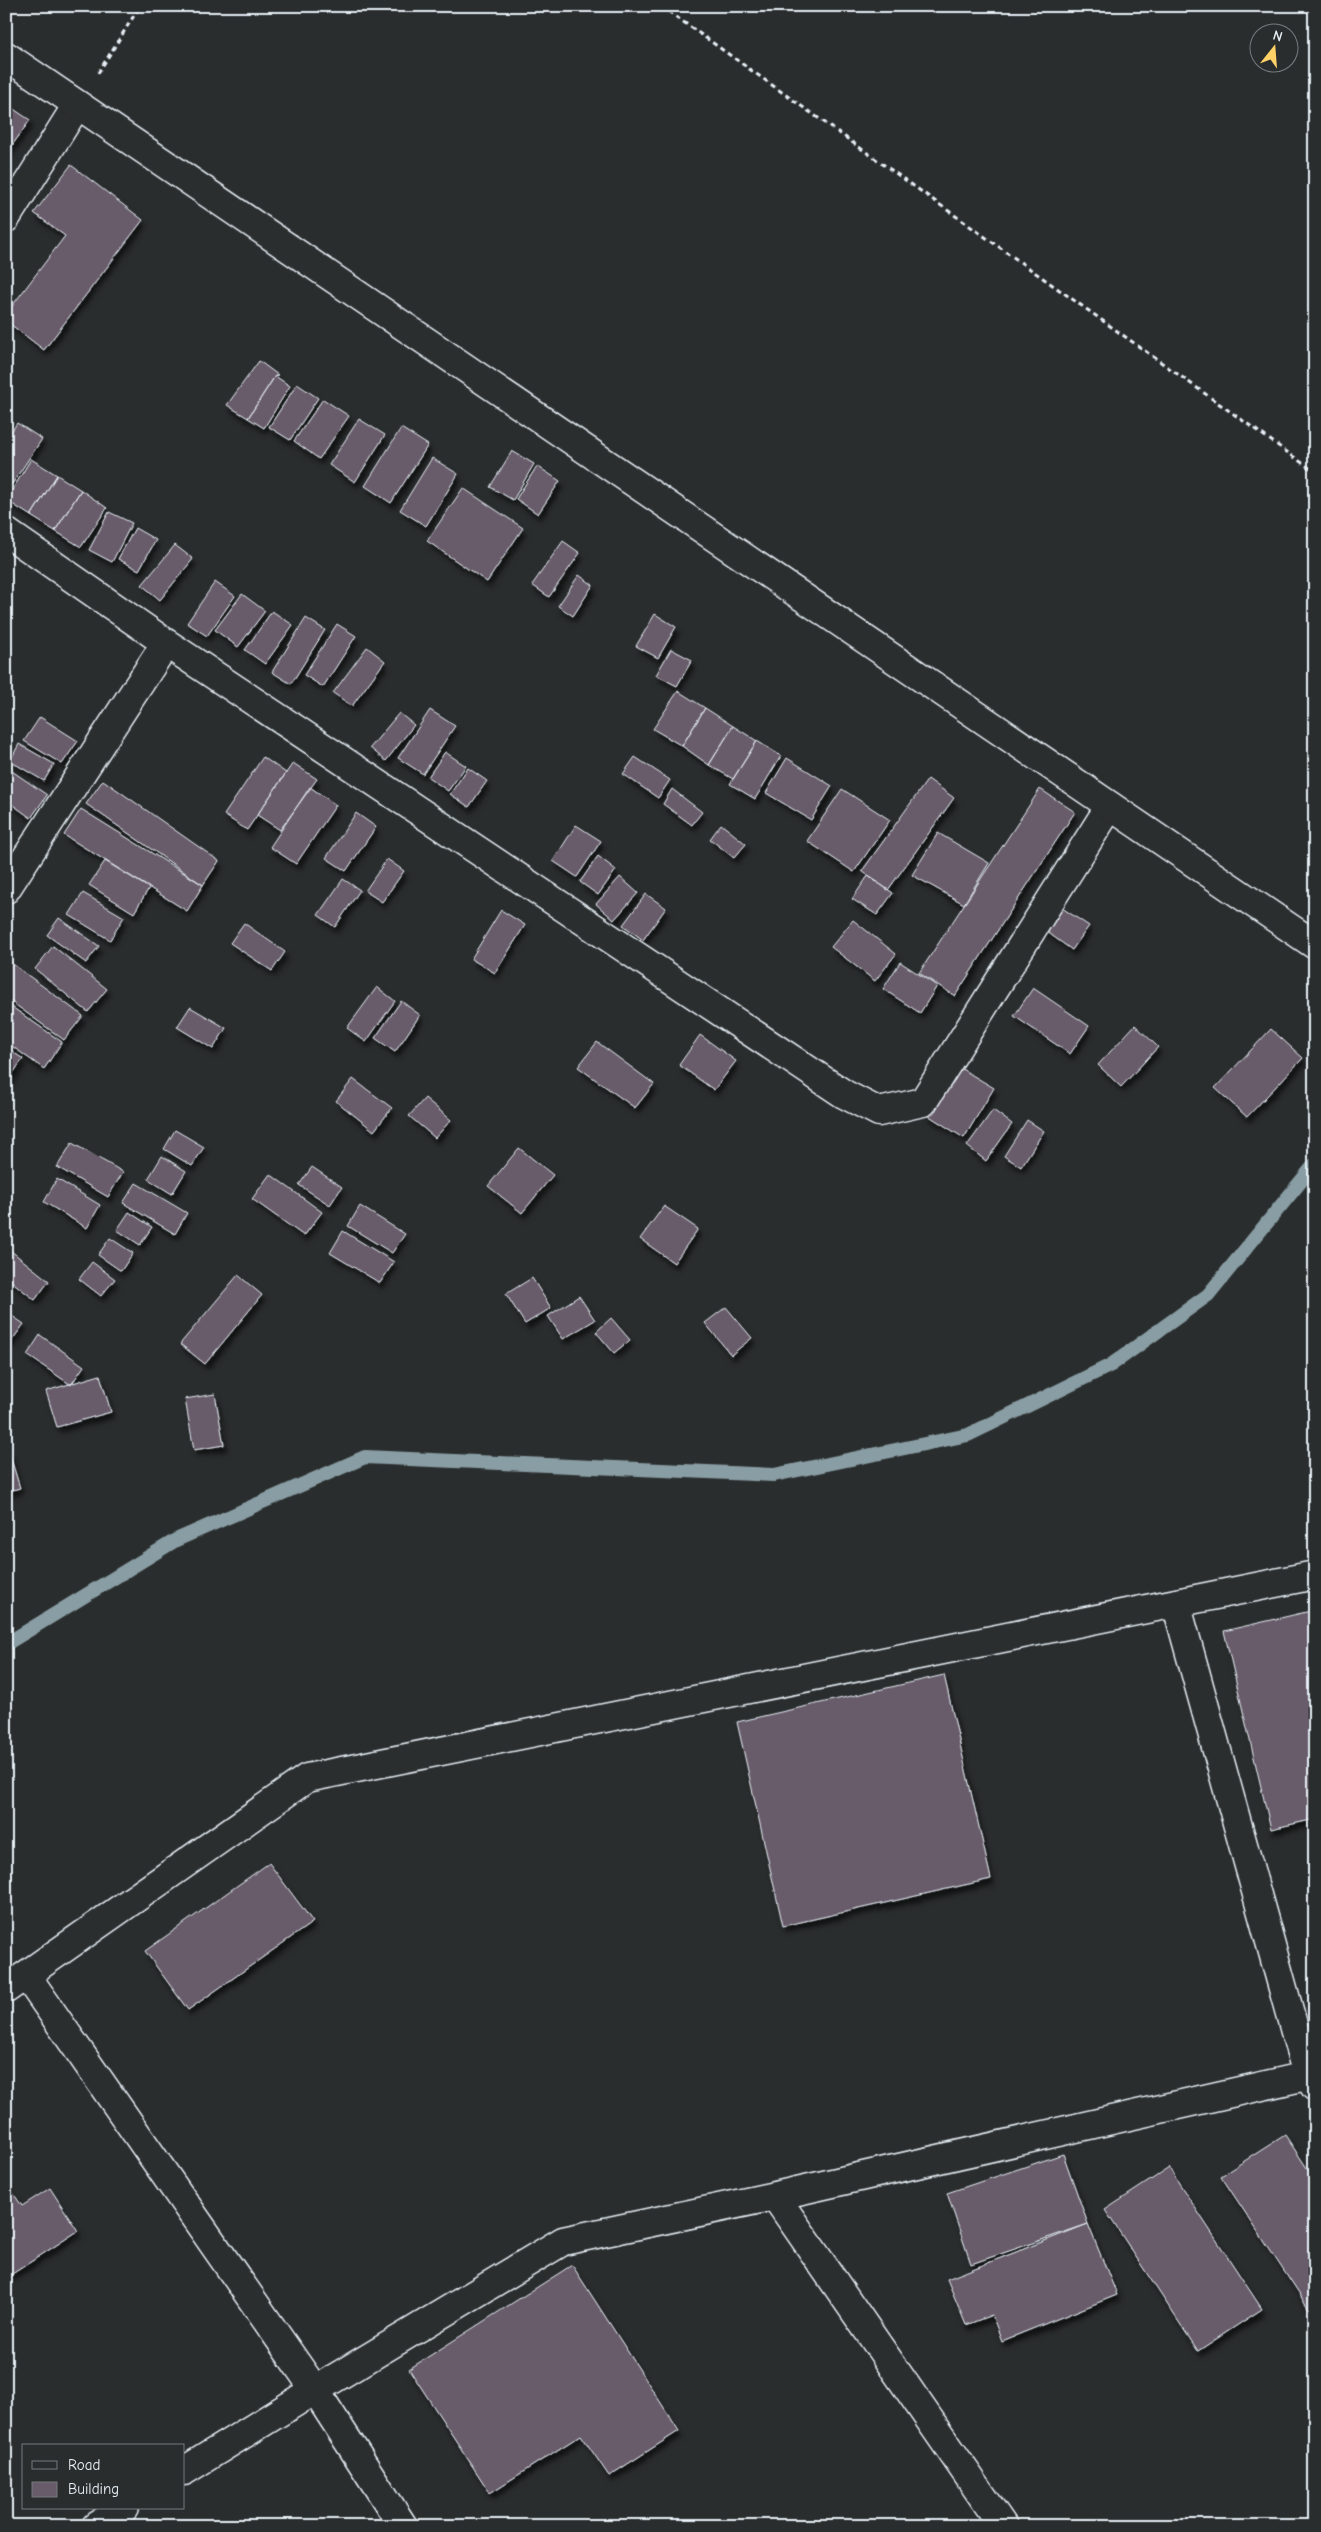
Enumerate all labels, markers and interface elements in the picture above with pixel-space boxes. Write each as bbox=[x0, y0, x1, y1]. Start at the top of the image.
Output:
north arrow bbox=[1248, 22, 1298, 72]
text: N bbox=[1271, 27, 1285, 46]
legend bbox=[22, 2444, 185, 2510]
text: Road bbox=[68, 2456, 100, 2474]
text: Building bbox=[68, 2480, 119, 2498]

